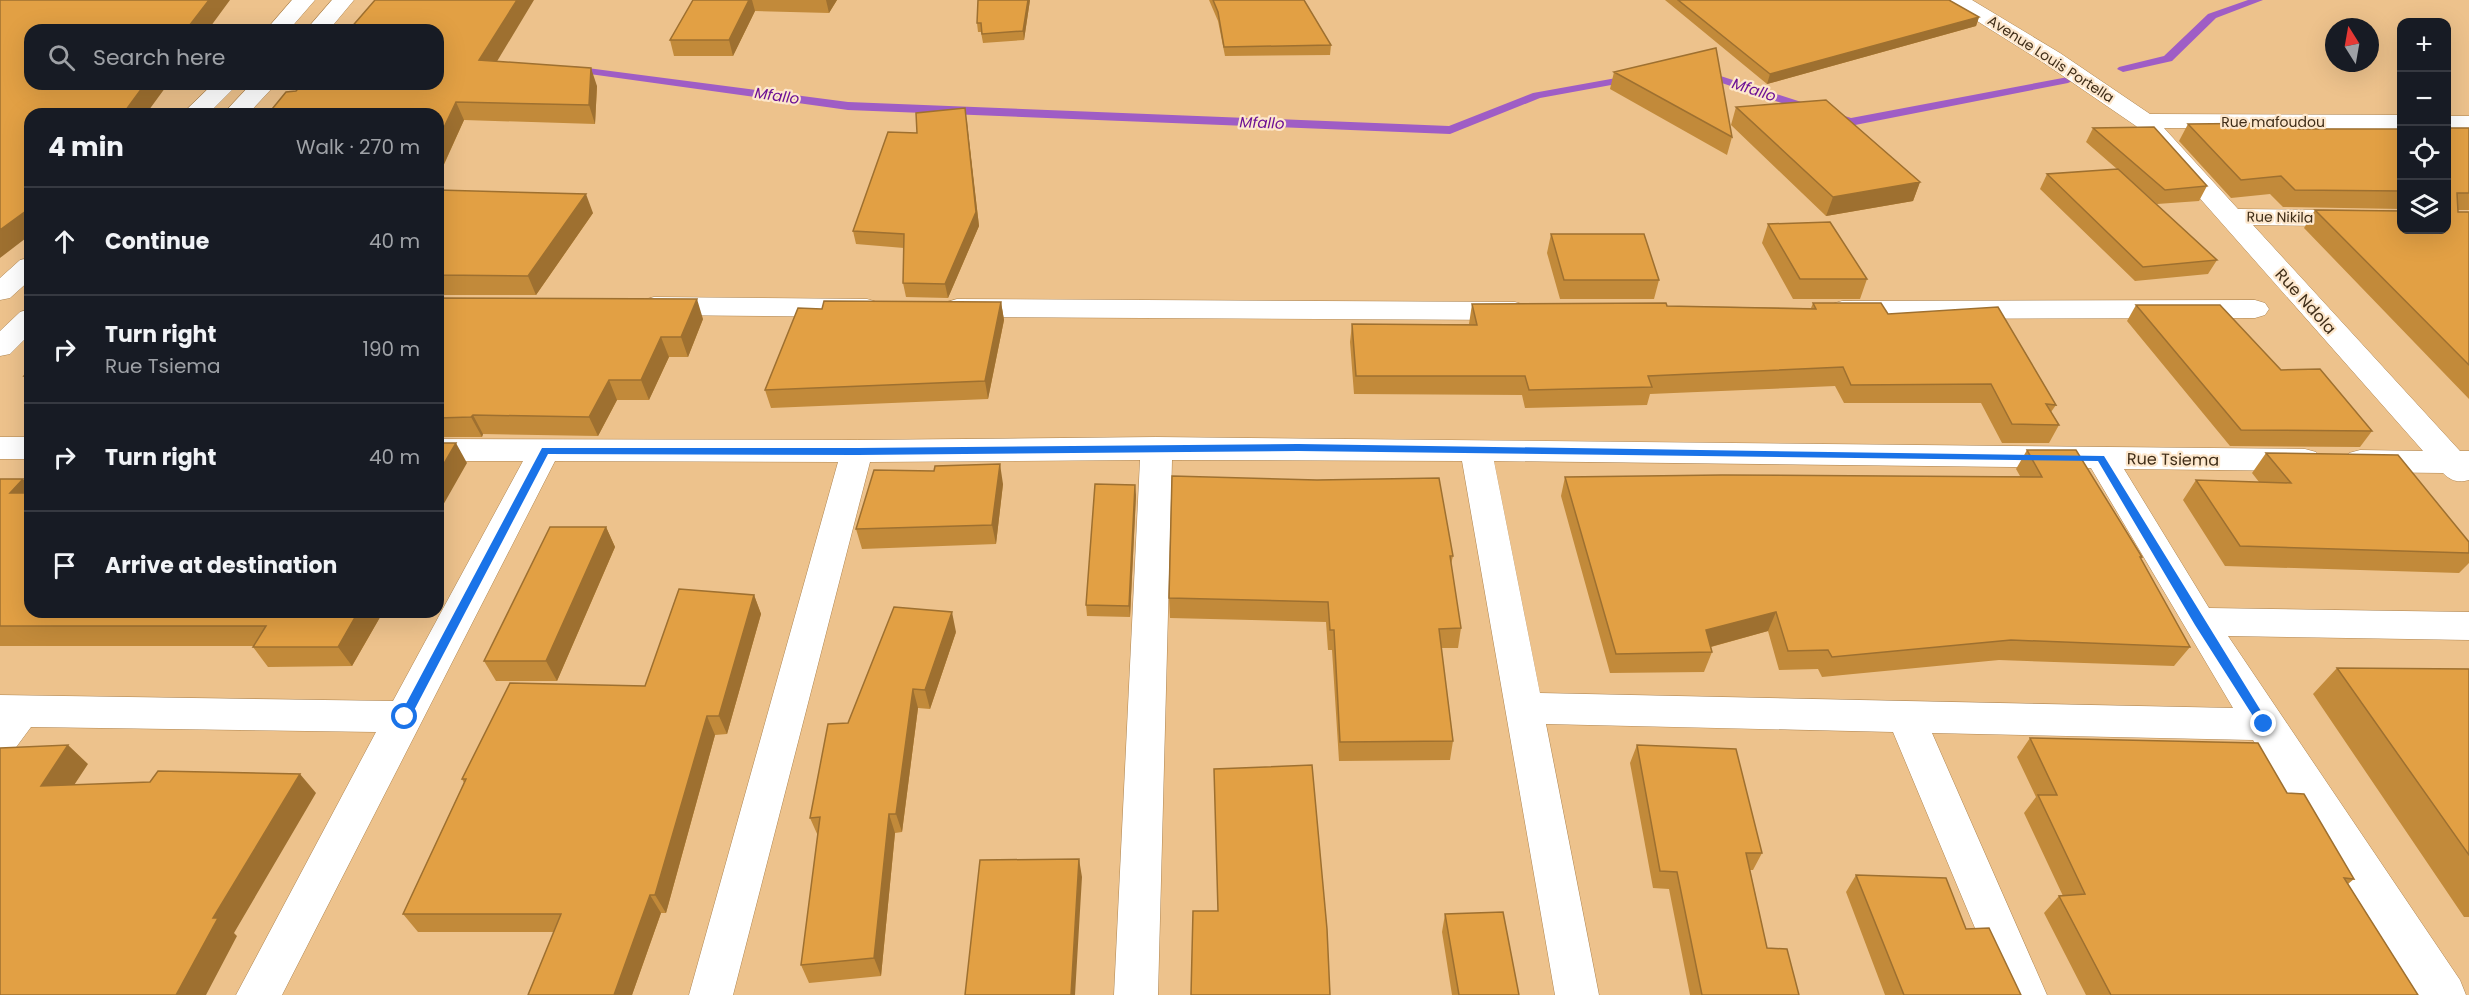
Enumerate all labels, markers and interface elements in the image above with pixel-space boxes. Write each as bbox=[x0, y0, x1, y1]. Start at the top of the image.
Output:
street label: Avenue Louis Portella bbox=[1984, 11, 2118, 107]
north arrow bbox=[2325, 18, 2379, 72]
map controls bbox=[2397, 18, 2451, 234]
button: + bbox=[2397, 18, 2451, 72]
search box bbox=[24, 24, 444, 90]
icon: search bbox=[45, 41, 78, 74]
text: Search here bbox=[93, 42, 226, 73]
button: − bbox=[2397, 72, 2451, 126]
water label: Mfallo bbox=[1730, 73, 1779, 106]
water label: Mfallo bbox=[753, 82, 801, 109]
water label: Mfallo bbox=[1239, 111, 1285, 134]
street label: Rue mafoudou bbox=[2221, 112, 2325, 132]
button: locate bbox=[2397, 126, 2451, 180]
text: 4 min bbox=[48, 129, 124, 165]
text: Walk · 270 m bbox=[296, 133, 420, 161]
button: layers bbox=[2397, 180, 2451, 234]
street label: Rue Nikila bbox=[2246, 206, 2314, 228]
icon: ahead bbox=[48, 225, 81, 258]
text: Continue bbox=[105, 226, 209, 257]
text: 40 m bbox=[369, 227, 420, 255]
street label: Rue Ndola bbox=[2270, 263, 2341, 339]
text: Turn right bbox=[105, 319, 216, 350]
icon: right bbox=[48, 333, 81, 366]
text: 190 m bbox=[363, 335, 420, 363]
text: Rue Tsiema bbox=[105, 352, 220, 380]
icon: right bbox=[48, 441, 81, 474]
text: Turn right bbox=[105, 442, 216, 473]
text: 40 m bbox=[369, 443, 420, 471]
street label: Rue Tsiema bbox=[2127, 447, 2219, 472]
icon: arrive bbox=[48, 549, 81, 582]
text: Arrive at destination bbox=[105, 550, 337, 581]
route start bbox=[391, 703, 417, 729]
route end bbox=[2250, 710, 2276, 736]

